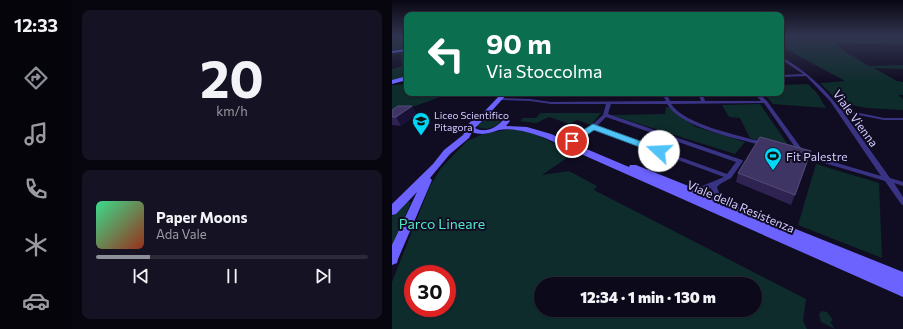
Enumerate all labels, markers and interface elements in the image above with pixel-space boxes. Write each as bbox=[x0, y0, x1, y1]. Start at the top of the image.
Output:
text: 12:33 bbox=[14, 14, 58, 36]
text: 90 m bbox=[486, 26, 552, 60]
icon: left bbox=[420, 28, 472, 80]
text: 20 bbox=[200, 45, 264, 109]
text: Via Stoccolma bbox=[486, 60, 602, 82]
icon: directions bbox=[22, 64, 50, 92]
street label: Viale Vienna bbox=[831, 87, 881, 149]
text: km/h bbox=[216, 103, 248, 119]
place label: Liceo Scientifico Pitagora bbox=[434, 109, 509, 133]
school or university icon: Liceo Scientifico Pitagora bbox=[411, 111, 431, 136]
icon: music bbox=[22, 120, 50, 148]
pin bbox=[555, 124, 589, 158]
icon: arrive bbox=[561, 130, 583, 152]
position arrow bbox=[638, 130, 680, 172]
sports icon: Fit Palestre bbox=[763, 146, 783, 171]
place label: Fit Palestre bbox=[786, 149, 848, 163]
icon: phone bbox=[22, 175, 50, 203]
street label: Viale della Resistenza bbox=[685, 177, 797, 235]
text: Paper Moons bbox=[156, 208, 247, 226]
park label: Parco Lineare bbox=[399, 215, 485, 232]
text: Ada Vale bbox=[156, 226, 207, 242]
icon: climate bbox=[22, 231, 50, 259]
icon: previous bbox=[130, 265, 152, 287]
icon: pause bbox=[221, 265, 243, 287]
icon: next bbox=[312, 265, 334, 287]
speed limit sign: 30 bbox=[404, 265, 456, 317]
icon: car bbox=[22, 287, 50, 315]
text: 12:34 · 1 min · 130 m bbox=[580, 288, 716, 306]

